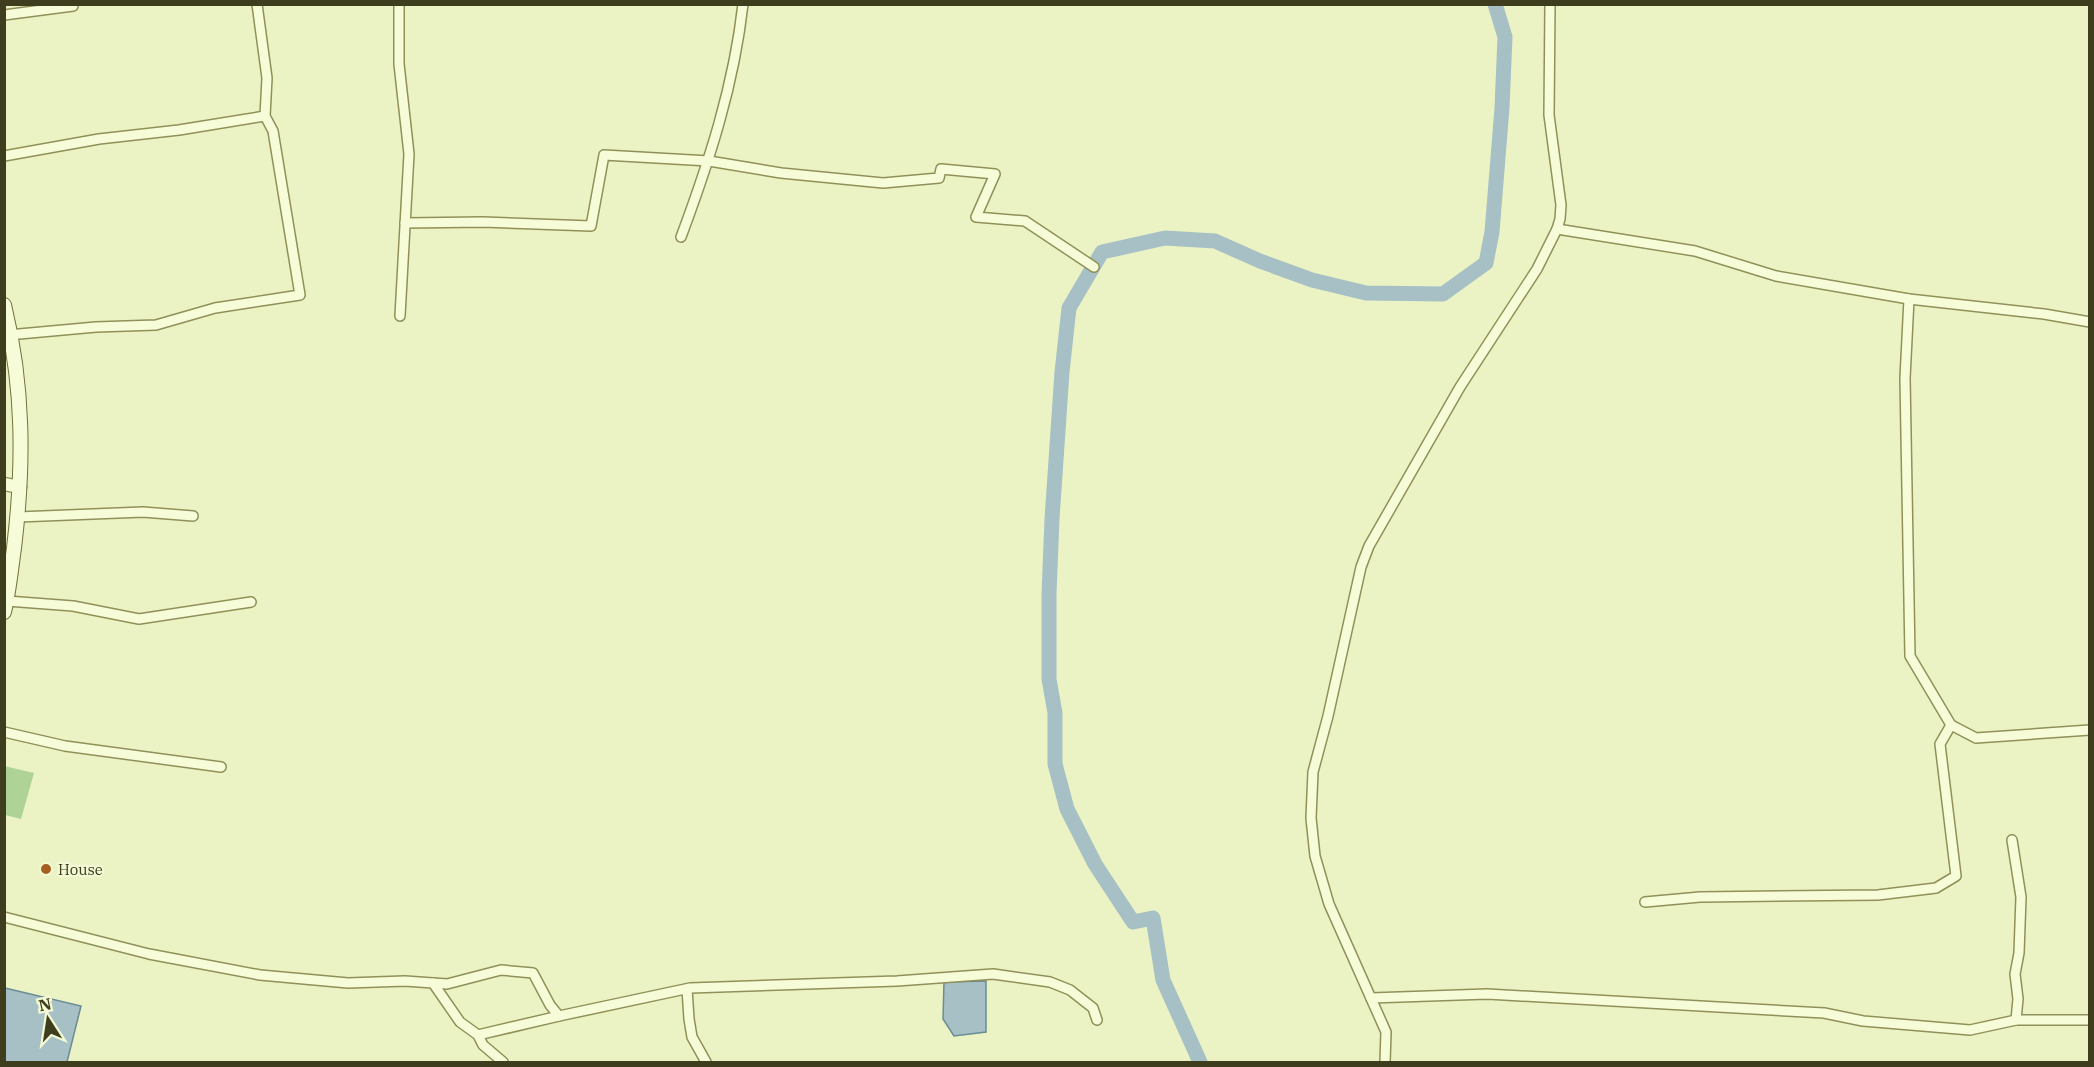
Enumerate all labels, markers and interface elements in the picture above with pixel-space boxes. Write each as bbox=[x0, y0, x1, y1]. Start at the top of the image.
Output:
place label: House bbox=[58, 860, 103, 879]
marker: House bbox=[39, 862, 53, 876]
north arrow bbox=[18, 989, 78, 1049]
text: N bbox=[37, 993, 53, 1015]

